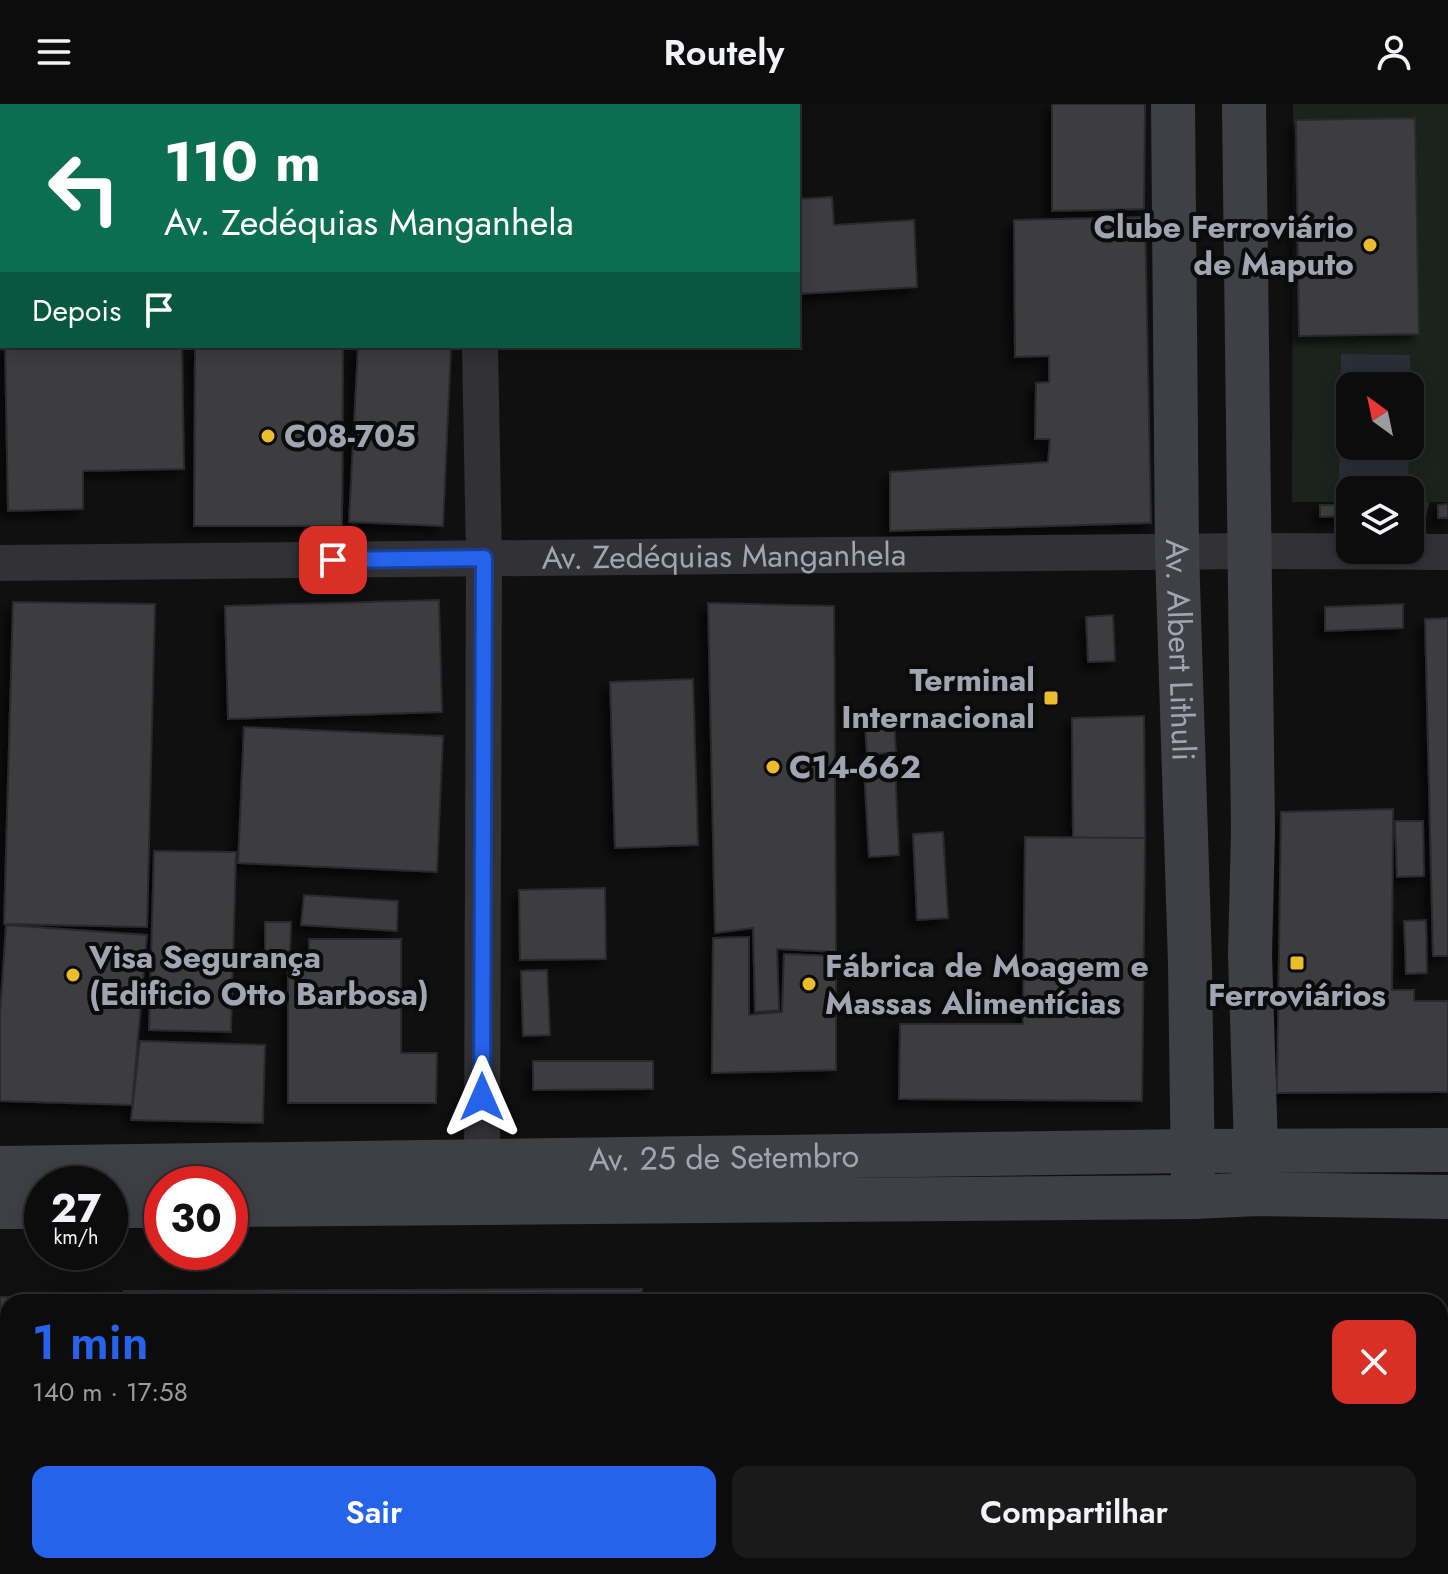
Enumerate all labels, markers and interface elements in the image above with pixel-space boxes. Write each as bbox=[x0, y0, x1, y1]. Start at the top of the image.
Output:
text: Routely bbox=[664, 26, 784, 78]
icon: menu bbox=[32, 30, 76, 74]
icon: person bbox=[1372, 30, 1416, 74]
text: 110 m bbox=[164, 121, 321, 202]
icon: left bbox=[32, 136, 136, 240]
text: Av. Zedéquias Manganhela bbox=[164, 196, 574, 248]
place label: Clube Ferroviário de Maputo bbox=[1094, 204, 1354, 287]
marker: Clube Ferroviário de Maputo bbox=[1361, 236, 1379, 254]
icon: arrive bbox=[137, 288, 181, 332]
text: Depois bbox=[32, 289, 121, 332]
north arrow bbox=[1336, 372, 1424, 460]
map controls bbox=[1336, 372, 1424, 564]
place label: C08-705 bbox=[284, 413, 416, 459]
marker: C08-705 bbox=[259, 427, 277, 445]
button: layers bbox=[1336, 476, 1424, 564]
pin bbox=[299, 526, 367, 594]
street label: Av. Zedéquias Manganhela bbox=[541, 531, 906, 581]
icon: arrive bbox=[311, 538, 355, 582]
street label: Av. Albert Lithuli bbox=[1154, 539, 1207, 762]
place label: Terminal Internacional bbox=[841, 657, 1035, 740]
marker: Terminal Internacional bbox=[1042, 689, 1060, 707]
place label: C14-662 bbox=[789, 744, 921, 790]
marker: C14-662 bbox=[764, 758, 782, 776]
place label: Visa Segurança (Edificio Otto Barbosa) bbox=[88, 934, 429, 1017]
place label: Fábrica de Moagem e Massas Alimentícias bbox=[825, 943, 1149, 1026]
marker: Ferroviários bbox=[1288, 954, 1306, 972]
marker: Visa Segurança (Edificio Otto Barbosa) bbox=[64, 966, 82, 984]
place label: Ferroviários bbox=[1208, 972, 1386, 1018]
marker: Fábrica de Moagem e Massas Alimentícias bbox=[800, 975, 818, 993]
position arrow bbox=[440, 1055, 524, 1139]
street label: Av. 25 de Setembro bbox=[588, 1133, 860, 1183]
speed limit sign: 30 bbox=[144, 1166, 248, 1270]
text: 27 bbox=[51, 1179, 101, 1237]
text: km/h bbox=[53, 1223, 99, 1252]
text: 1 min bbox=[32, 1308, 149, 1377]
button: close bbox=[1332, 1320, 1416, 1404]
text: 140 m · 17:58 bbox=[32, 1373, 188, 1411]
button: Sair bbox=[32, 1466, 716, 1558]
button: Compartilhar bbox=[732, 1466, 1416, 1558]

